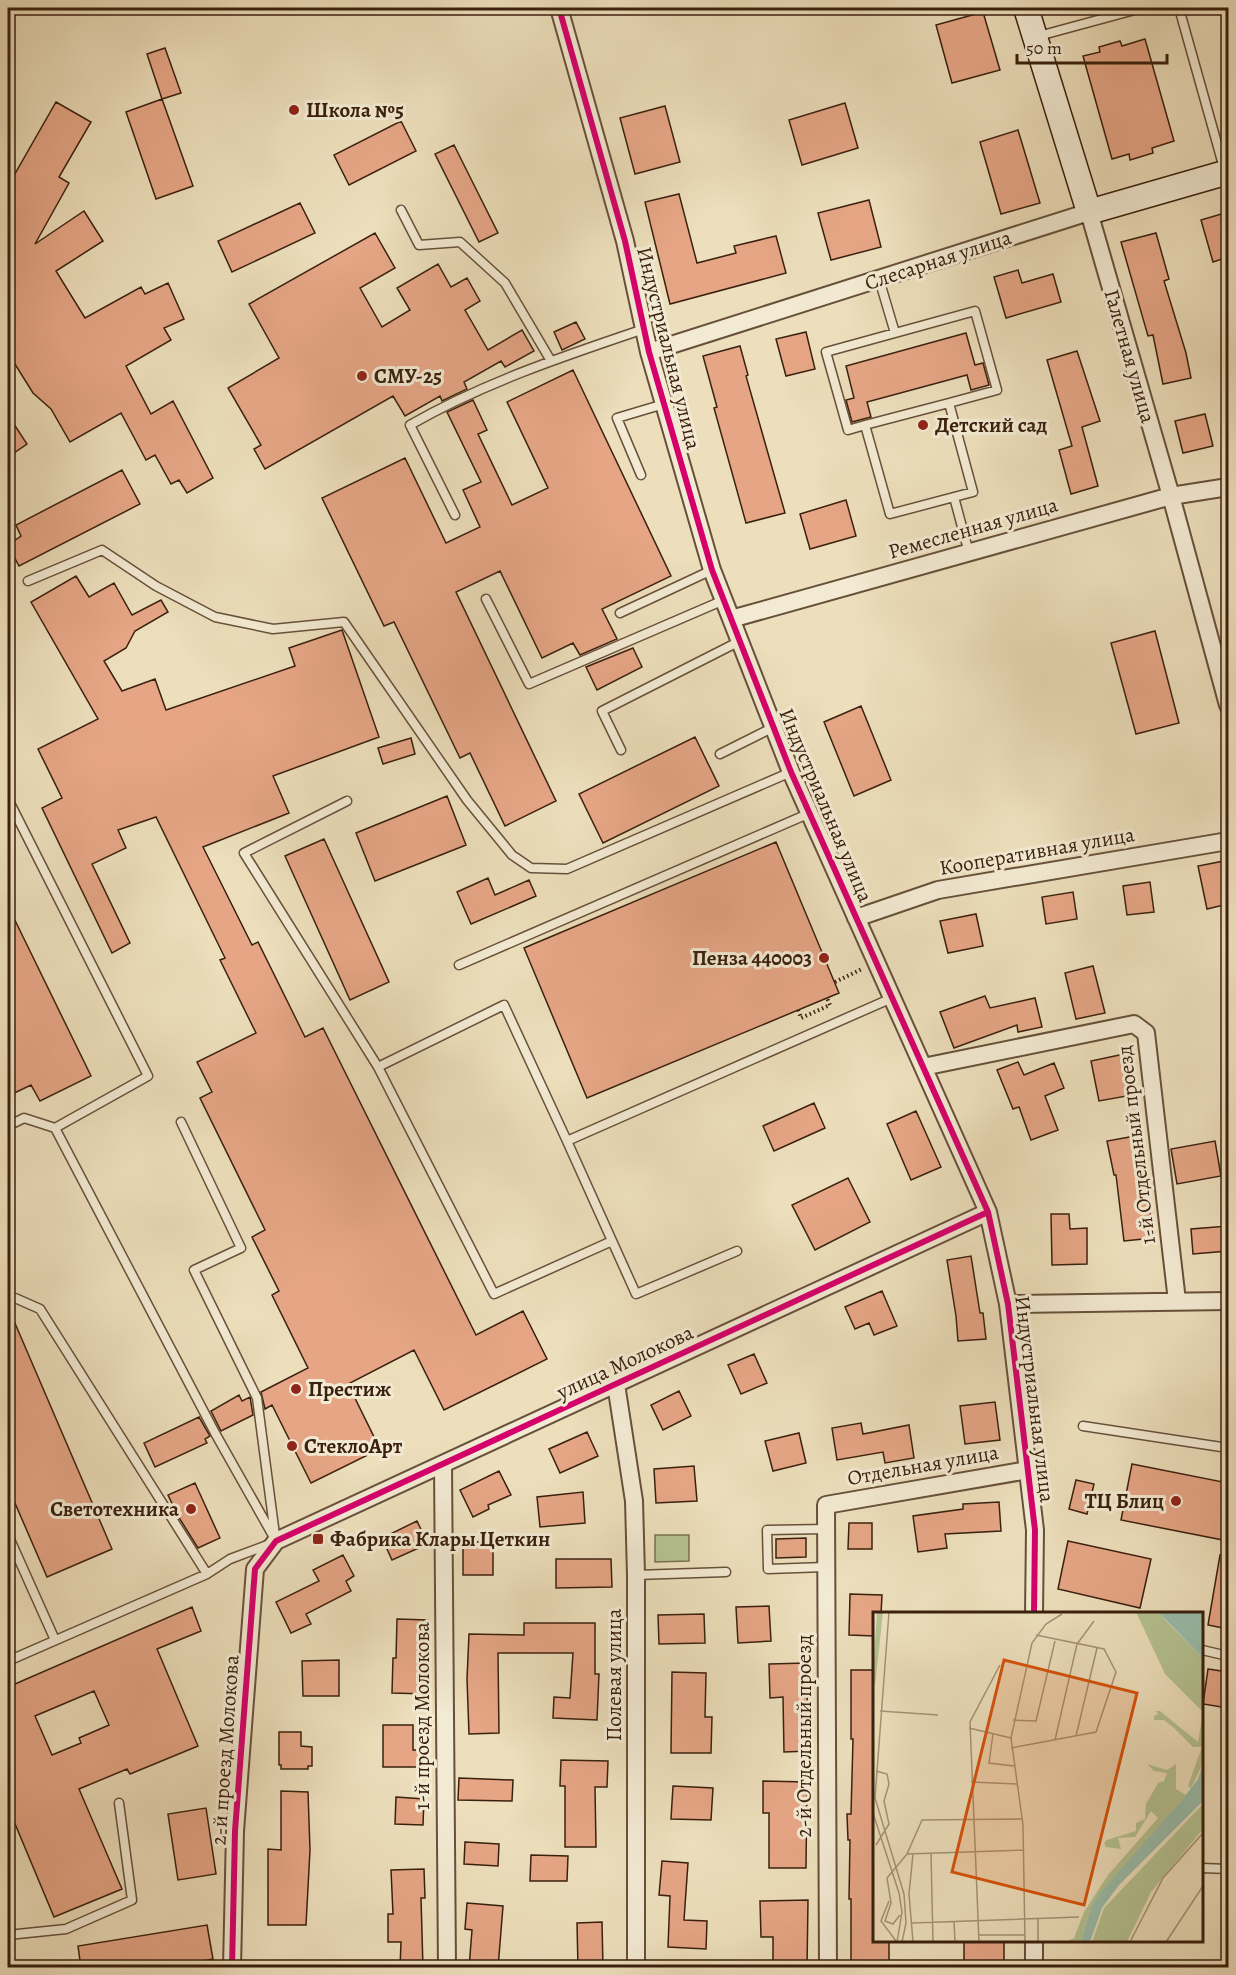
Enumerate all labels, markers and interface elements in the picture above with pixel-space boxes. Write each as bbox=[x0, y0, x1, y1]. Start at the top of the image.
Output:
scale bar bbox=[1017, 27, 1167, 65]
text: 50 m bbox=[1026, 36, 1062, 60]
place label: Школа №5 bbox=[306, 96, 404, 124]
marker: Школа №5 bbox=[287, 103, 301, 117]
street label: Слесарная улица bbox=[861, 223, 1015, 297]
street label: Индустриальная улица bbox=[630, 244, 708, 453]
street label: Галетная улица bbox=[1098, 286, 1163, 426]
place label: СМУ-25 bbox=[374, 362, 442, 390]
marker: СМУ-25 bbox=[355, 369, 369, 383]
place label: Детский сад bbox=[935, 411, 1047, 439]
marker: Детский сад bbox=[916, 418, 930, 432]
street label: Ремесленная улица bbox=[885, 490, 1061, 566]
street label: Индустриальная улица bbox=[772, 704, 880, 907]
street label: Кооперативная улица bbox=[937, 820, 1137, 882]
place label: Пенза 440003 bbox=[692, 944, 812, 972]
marker: Пенза 440003 bbox=[817, 951, 831, 965]
street label: 1-й Отдельный проезд bbox=[1110, 1044, 1162, 1246]
street label: Индустриальная улица bbox=[1008, 1294, 1062, 1504]
street label: улица Молокова bbox=[551, 1318, 698, 1406]
place label: Престиж bbox=[308, 1375, 391, 1403]
marker: Престиж bbox=[289, 1382, 303, 1396]
place label: СтеклоАрт bbox=[304, 1432, 403, 1460]
street label: Отдельная улица bbox=[845, 1438, 1001, 1492]
marker: СтеклоАрт bbox=[285, 1439, 299, 1453]
place label: ТЦ Блиц bbox=[1085, 1487, 1164, 1515]
marker: ТЦ Блиц bbox=[1169, 1494, 1183, 1508]
place label: Светотехника bbox=[50, 1495, 179, 1523]
marker: Светотехника bbox=[184, 1502, 198, 1516]
place label: Фабрика Клары Цеткин bbox=[330, 1525, 550, 1553]
marker: Фабрика Клары Цеткин bbox=[311, 1532, 325, 1546]
street label: Полевая улица bbox=[600, 1608, 628, 1741]
inset map bbox=[873, 1612, 1203, 1942]
street label: 1-й проезд Молокова bbox=[408, 1622, 436, 1810]
street label: 2-й Отдельный проезд bbox=[790, 1635, 818, 1837]
street label: 2-й проезд Молокова bbox=[204, 1653, 246, 1846]

